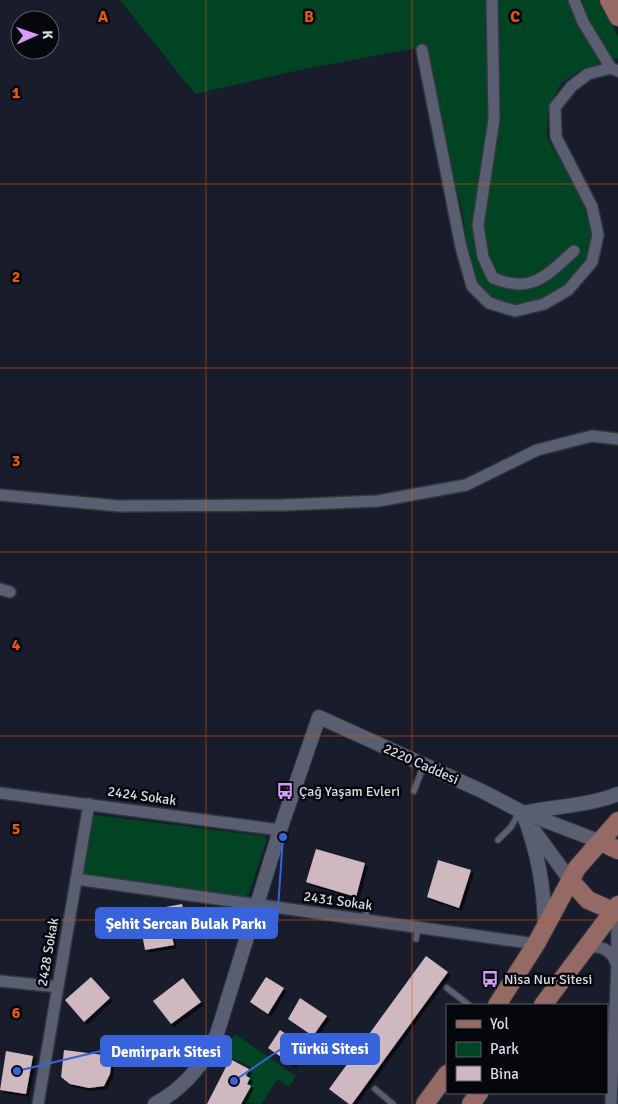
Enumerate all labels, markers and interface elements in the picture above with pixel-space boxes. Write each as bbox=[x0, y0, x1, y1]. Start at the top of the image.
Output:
text: A bbox=[98, 7, 109, 27]
text: B bbox=[304, 7, 314, 27]
text: C bbox=[510, 7, 520, 27]
north arrow bbox=[10, 10, 60, 60]
text: K bbox=[39, 30, 56, 40]
text: 1 bbox=[12, 83, 21, 103]
text: 2 bbox=[12, 267, 20, 287]
text: 3 bbox=[12, 451, 20, 471]
text: 4 bbox=[12, 635, 21, 655]
street label: 2220 Caddesi bbox=[381, 740, 461, 788]
bus stop icon: Çağ Yaşam Evleri bbox=[275, 781, 295, 801]
street label: 2424 Sokak bbox=[106, 783, 178, 809]
place label: Çağ Yaşam Evleri bbox=[299, 783, 400, 800]
text: 5 bbox=[12, 819, 20, 839]
street label: 2431 Sokak bbox=[302, 888, 374, 914]
callout: Şehit Sercan Bulak Parkı bbox=[96, 908, 277, 938]
text: Şehit Sercan Bulak Parkı bbox=[106, 915, 266, 933]
street label: 2428 Sokak bbox=[34, 916, 62, 988]
bus stop icon: Nisa Nur Sitesi bbox=[480, 969, 500, 989]
place label: Nisa Nur Sitesi bbox=[504, 971, 592, 988]
text: 6 bbox=[12, 1003, 21, 1023]
legend bbox=[446, 1004, 608, 1094]
text: Yol bbox=[490, 1015, 509, 1033]
callout: Türkü Sitesi bbox=[281, 1034, 379, 1064]
callout: Demirpark Sitesi bbox=[101, 1036, 231, 1066]
text: Türkü Sitesi bbox=[291, 1040, 369, 1058]
text: Park bbox=[490, 1040, 519, 1058]
text: Demirpark Sitesi bbox=[111, 1043, 221, 1061]
text: Bina bbox=[490, 1065, 519, 1083]

